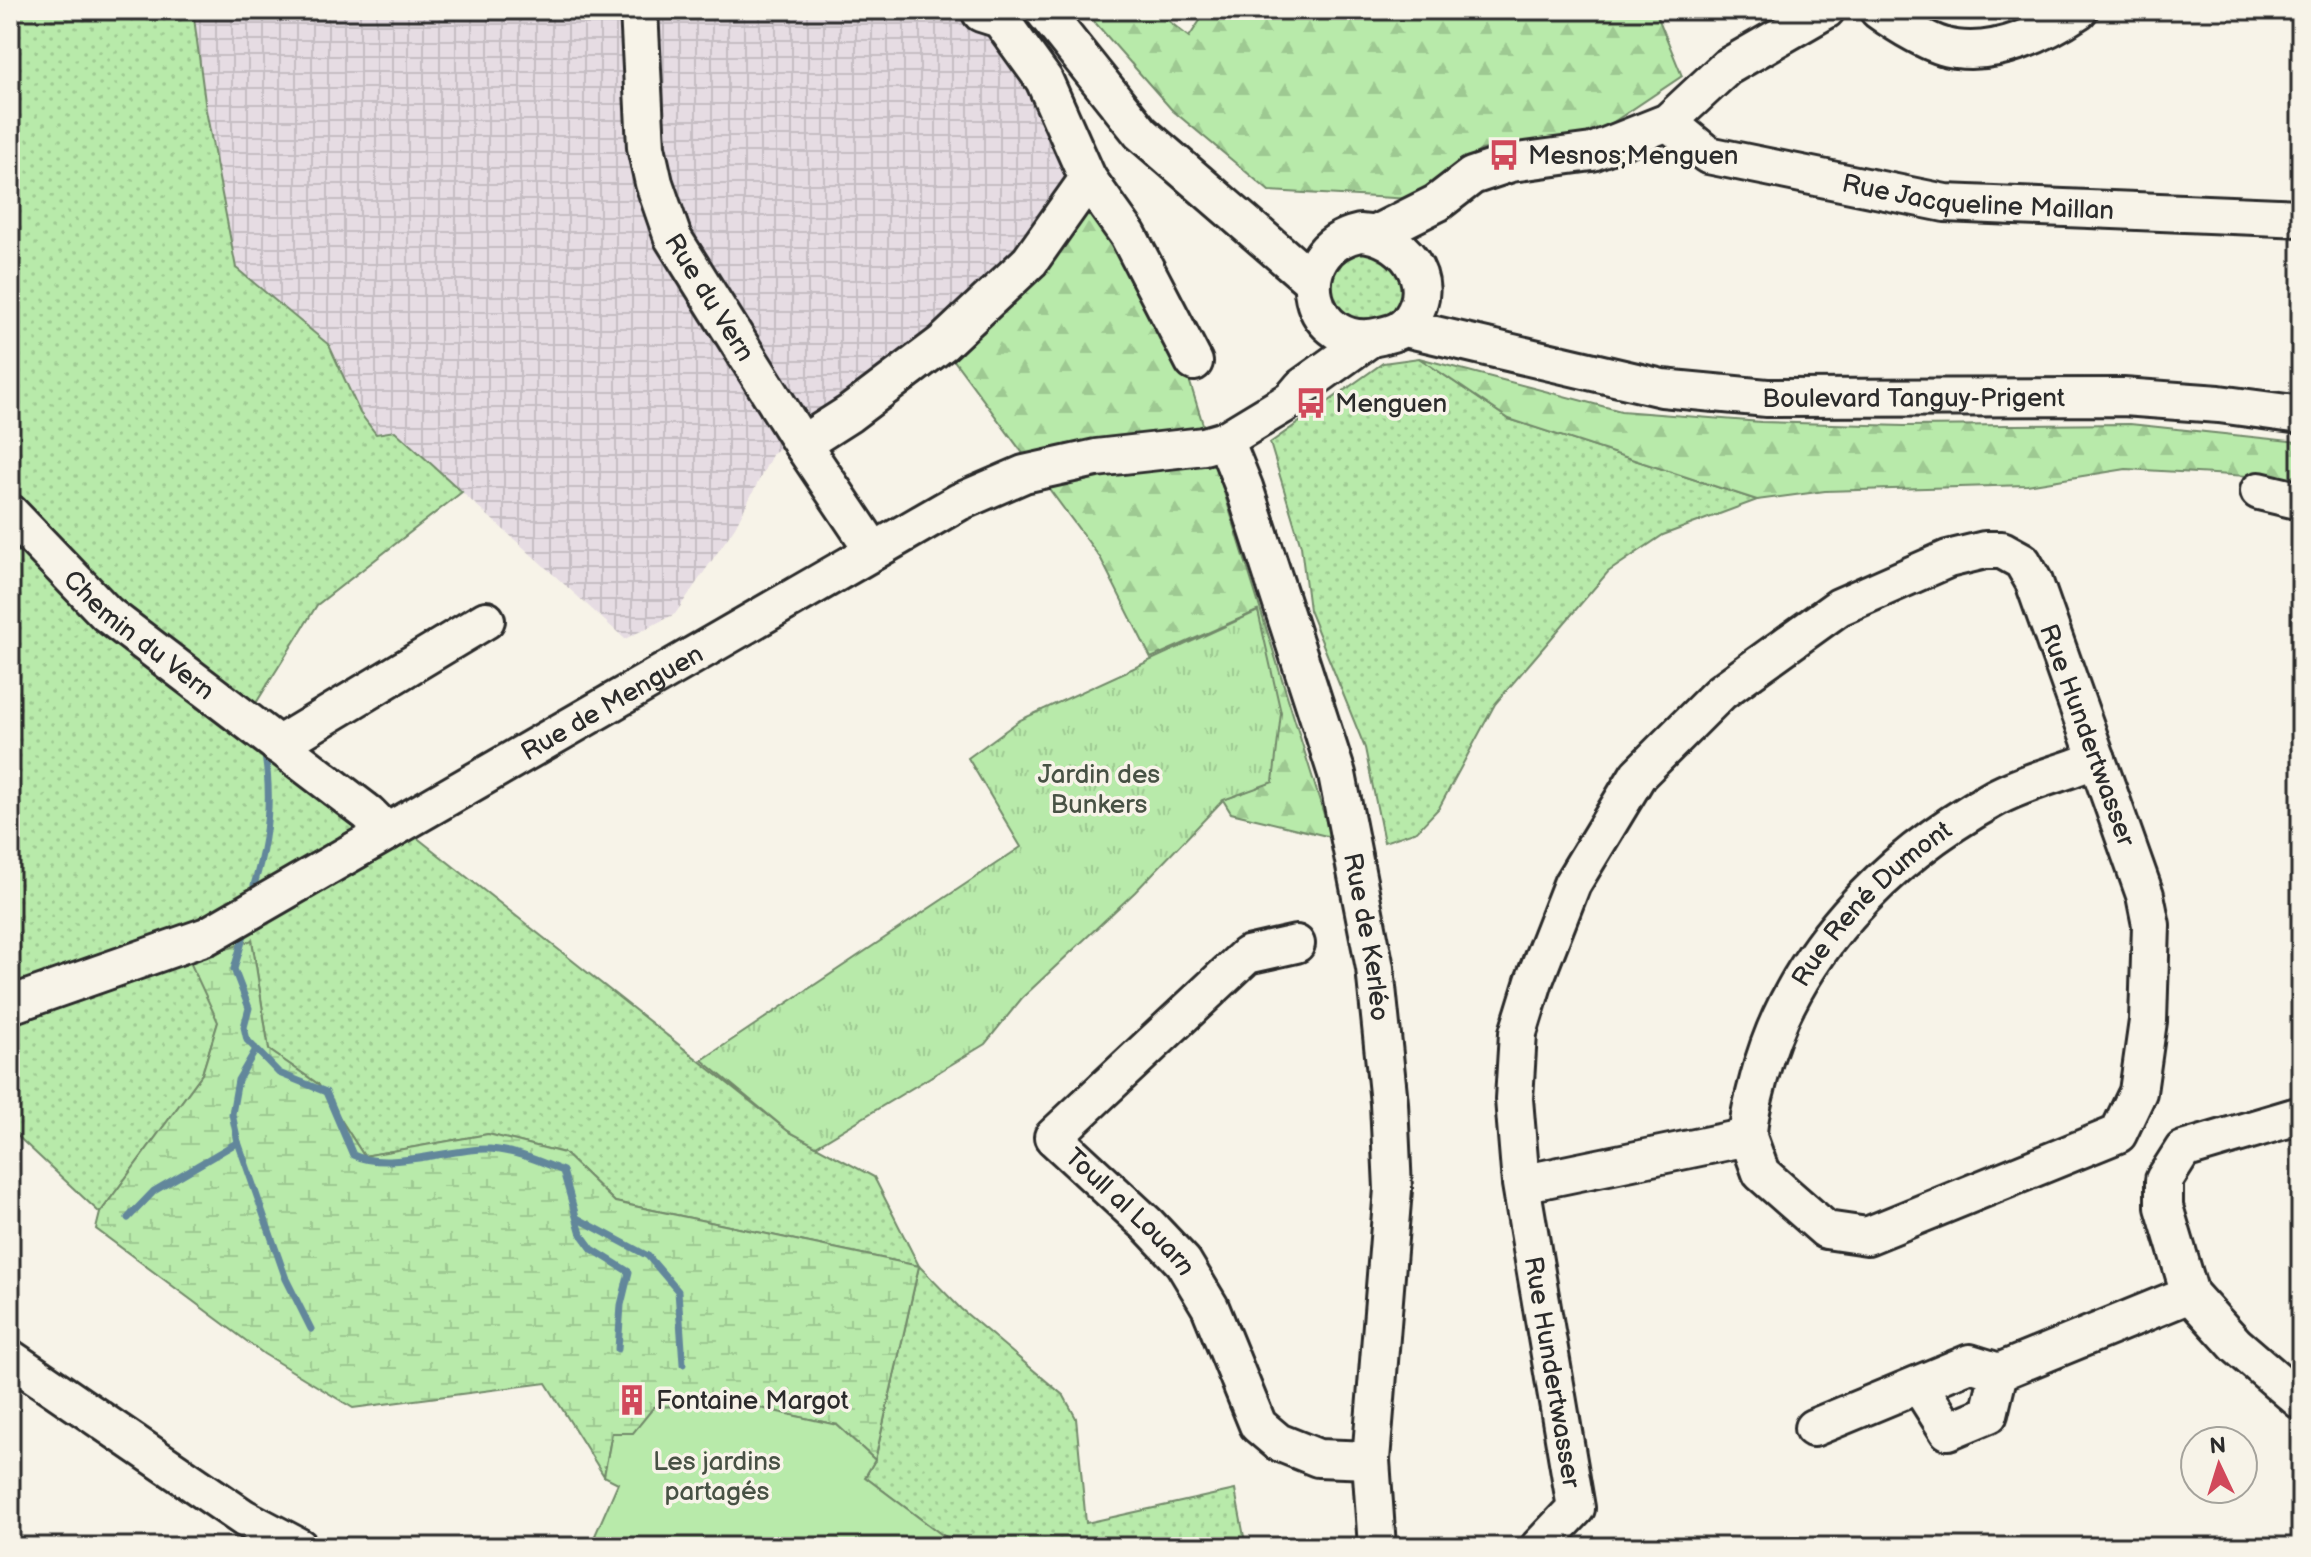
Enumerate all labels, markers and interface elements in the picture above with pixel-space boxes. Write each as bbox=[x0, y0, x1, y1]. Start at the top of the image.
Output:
bus stop icon: Mesnos;Menguen bbox=[1487, 138, 1521, 172]
place label: Mesnos;Menguen bbox=[1528, 141, 1738, 172]
street label: Rue Jacqueline Maillan bbox=[1839, 169, 2115, 227]
street label: Rue du Vern bbox=[657, 228, 760, 367]
street label: Boulevard Tanguy-Prigent bbox=[1762, 383, 2065, 415]
bus stop icon: Menguen bbox=[1294, 386, 1328, 420]
place label: Menguen bbox=[1335, 389, 1447, 420]
street label: Chemin du Vern bbox=[56, 564, 220, 707]
street label: Rue Hundertwasser bbox=[2032, 620, 2141, 851]
street label: Rue de Menguen bbox=[516, 639, 709, 768]
park label: Jardin des Bunkers bbox=[1038, 760, 1160, 821]
street label: Rue René Dumont bbox=[1786, 815, 1958, 993]
street label: Rue de Kerléo bbox=[1336, 850, 1394, 1022]
street label: Toull al Louarn bbox=[1058, 1142, 1201, 1281]
street label: Rue Hundertwasser bbox=[1517, 1254, 1586, 1491]
building icon: Fontaine Margot bbox=[615, 1383, 649, 1417]
place label: Fontaine Margot bbox=[656, 1386, 849, 1417]
north arrow bbox=[2179, 1425, 2259, 1505]
text: N bbox=[2209, 1433, 2227, 1461]
park label: Les jardins partagés bbox=[653, 1447, 781, 1508]

